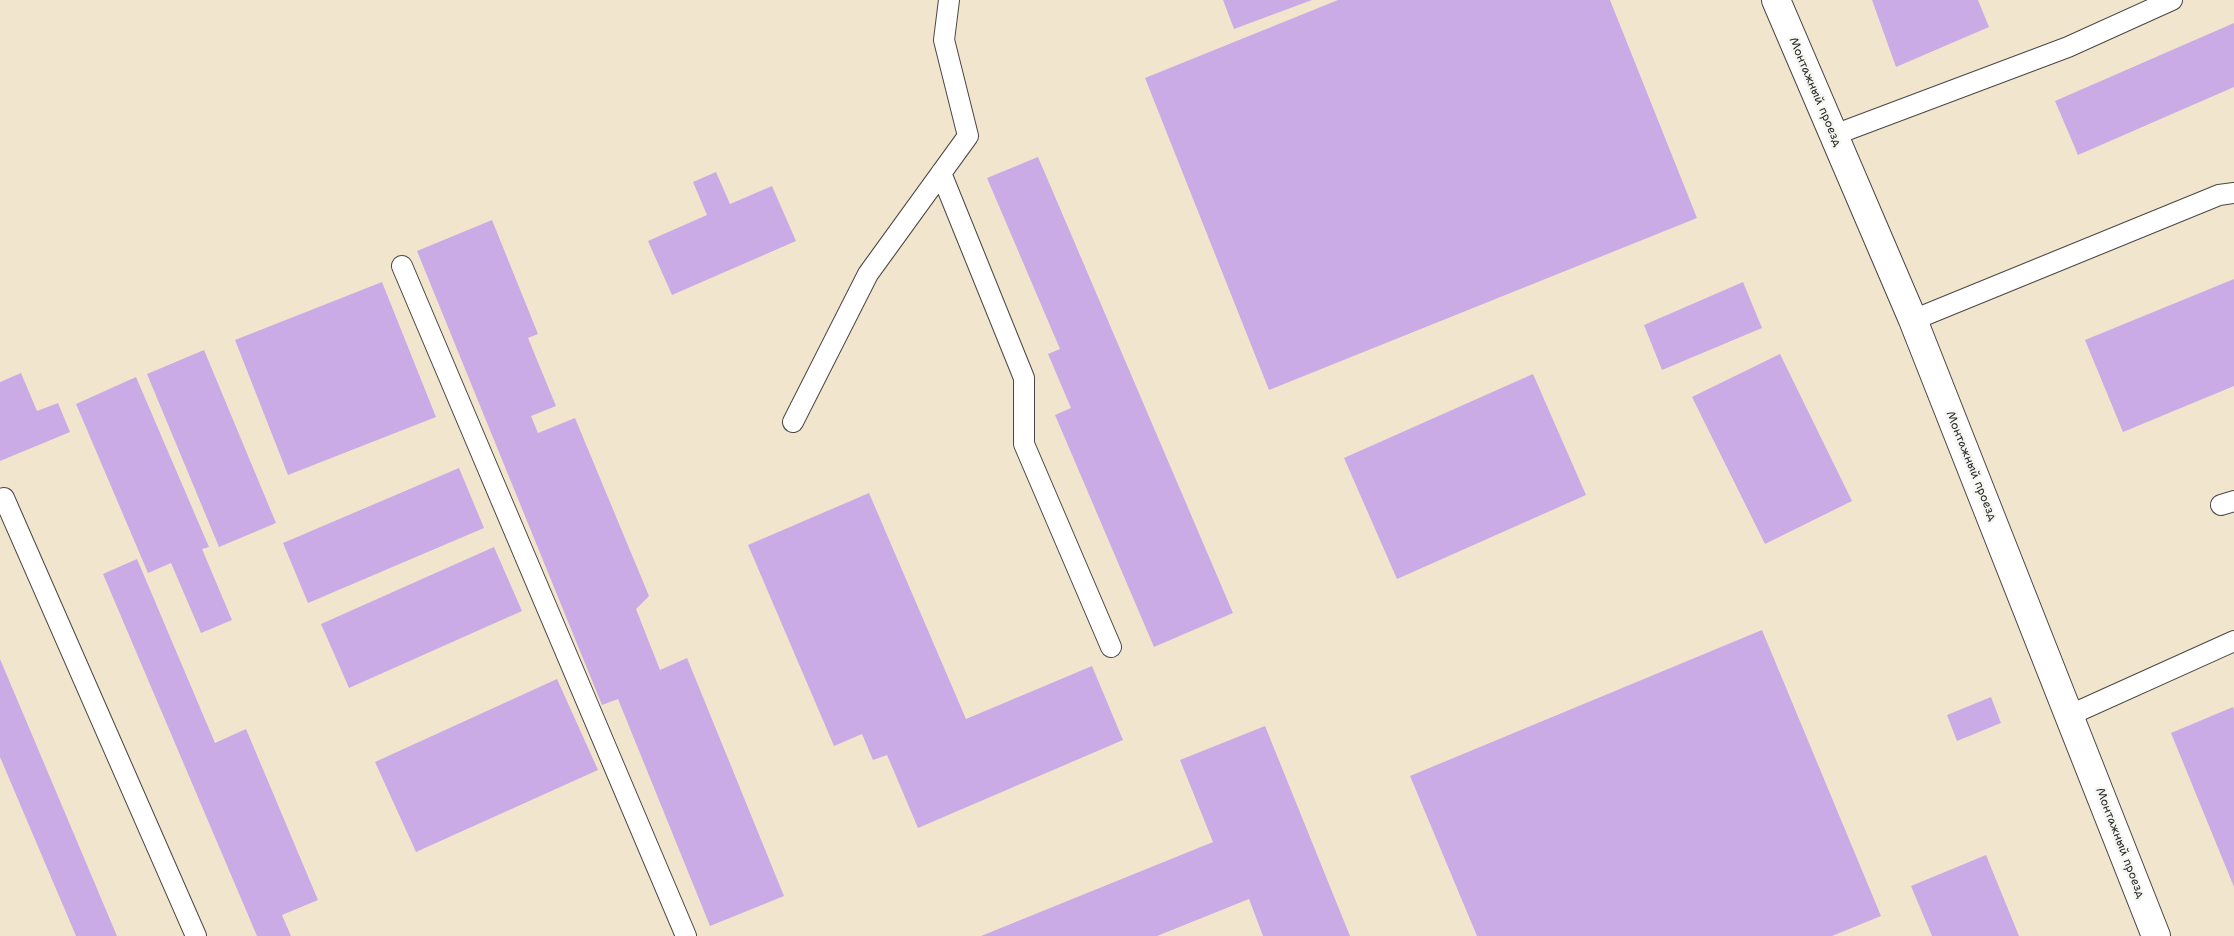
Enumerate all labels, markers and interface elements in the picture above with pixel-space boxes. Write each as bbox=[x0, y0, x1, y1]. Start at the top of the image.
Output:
street label: Монтажный проезд bbox=[1785, 35, 1845, 149]
street label: Монтажный проезд bbox=[1942, 409, 2000, 523]
street label: Монтажный проезд bbox=[2092, 786, 2148, 900]

